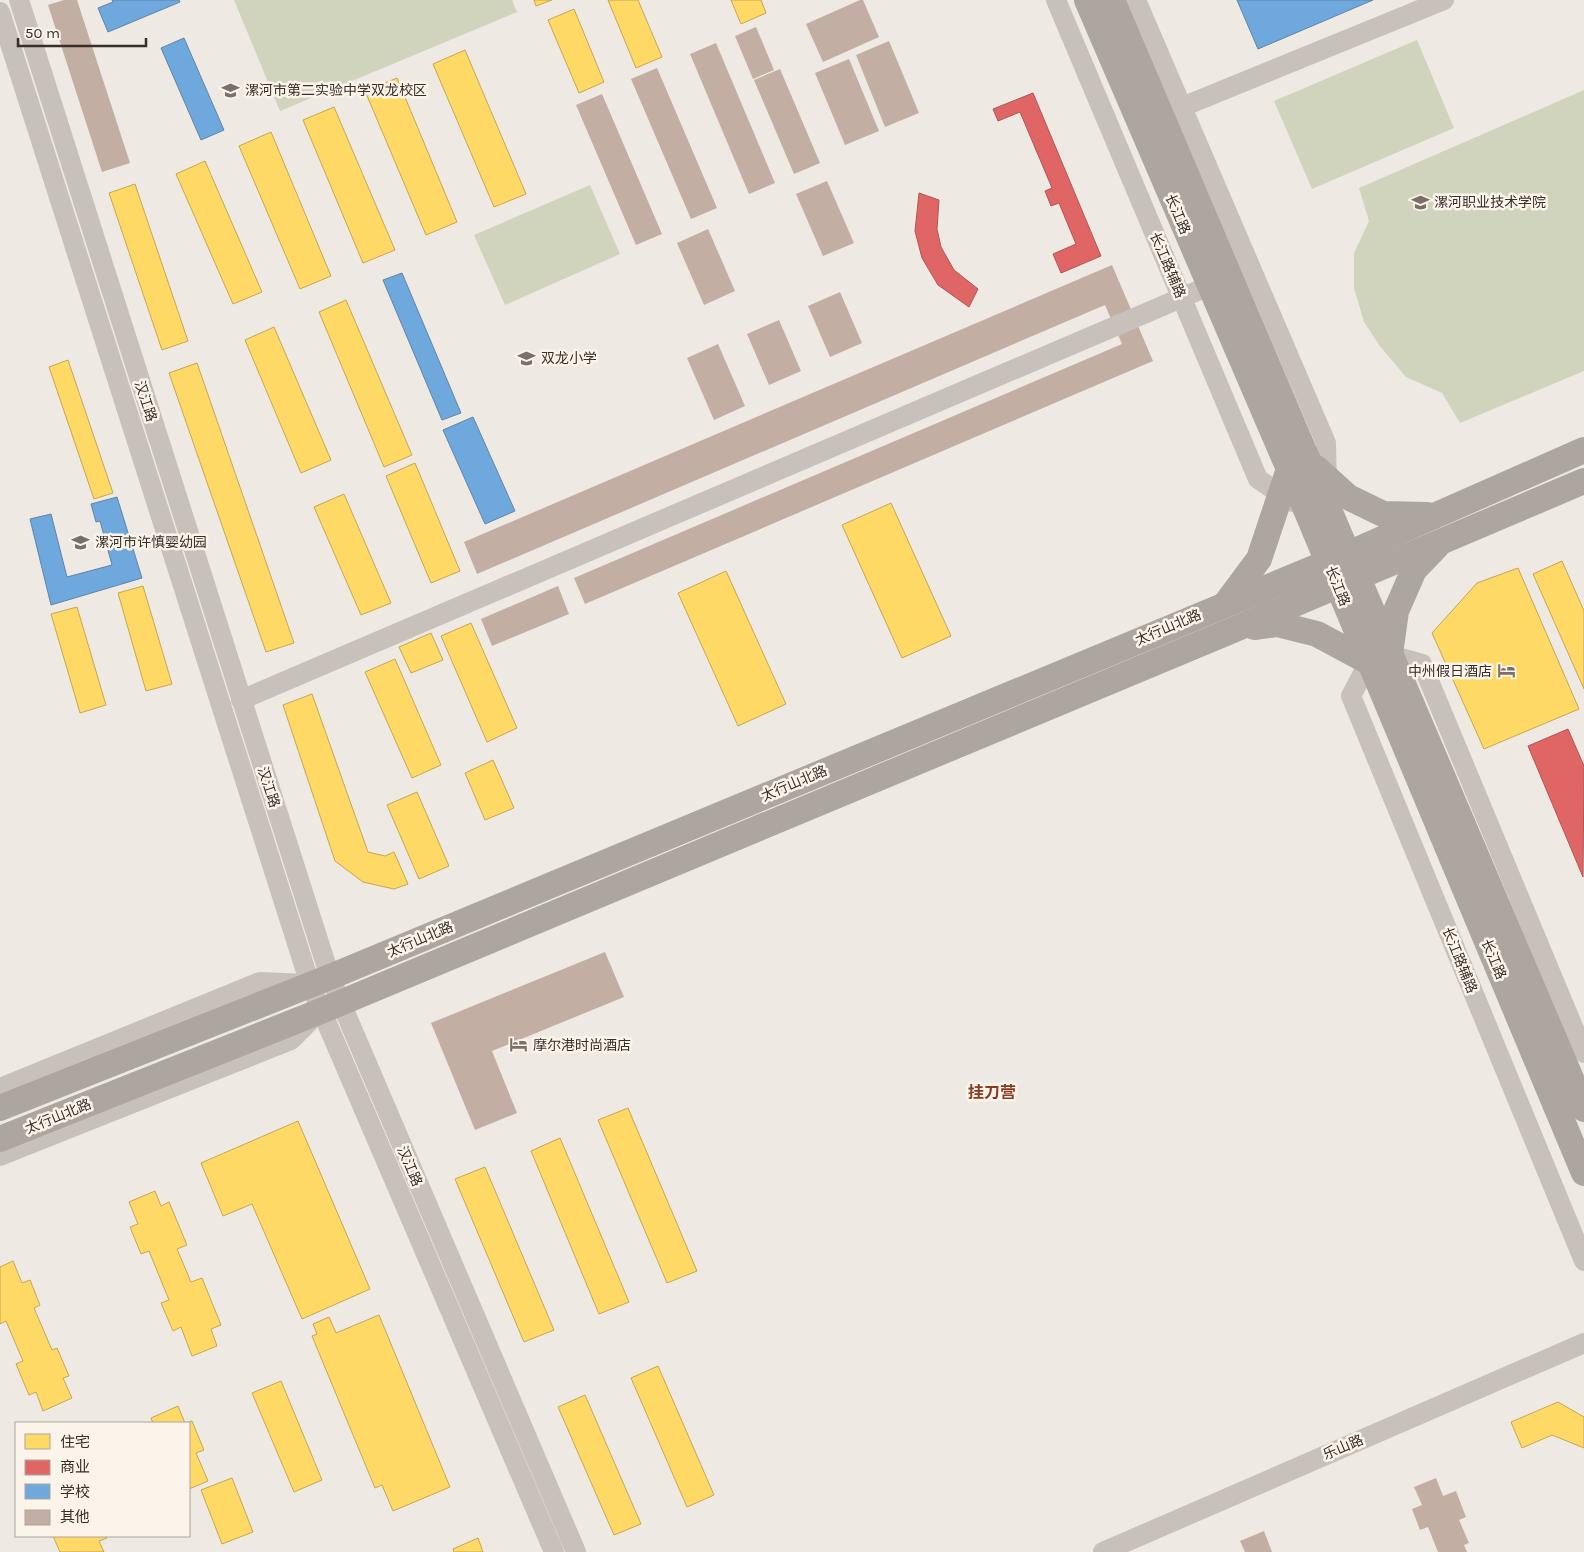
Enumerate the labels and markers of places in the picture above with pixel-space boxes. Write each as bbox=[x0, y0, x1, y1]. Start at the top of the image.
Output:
school or university icon: 漯河市第二实验中学双龙校区 bbox=[221, 80, 241, 100]
place label: 漯河市第二实验中学双龙校区 bbox=[245, 82, 427, 99]
school or university icon: 漯河职业技术学院 bbox=[1410, 192, 1430, 212]
place label: 漯河职业技术学院 bbox=[1434, 194, 1546, 211]
school or university icon: 双龙小学 bbox=[517, 348, 537, 368]
place label: 双龙小学 bbox=[541, 350, 597, 367]
school or university icon: 漯河市许慎婴幼园 bbox=[71, 532, 91, 552]
place label: 漯河市许慎婴幼园 bbox=[95, 534, 207, 551]
hotel icon: 中州假日酒店 bbox=[1496, 661, 1516, 681]
place label: 中州假日酒店 bbox=[1408, 663, 1492, 680]
hotel icon: 摩尔港时尚酒店 bbox=[509, 1035, 529, 1055]
place label: 摩尔港时尚酒店 bbox=[533, 1037, 631, 1054]

